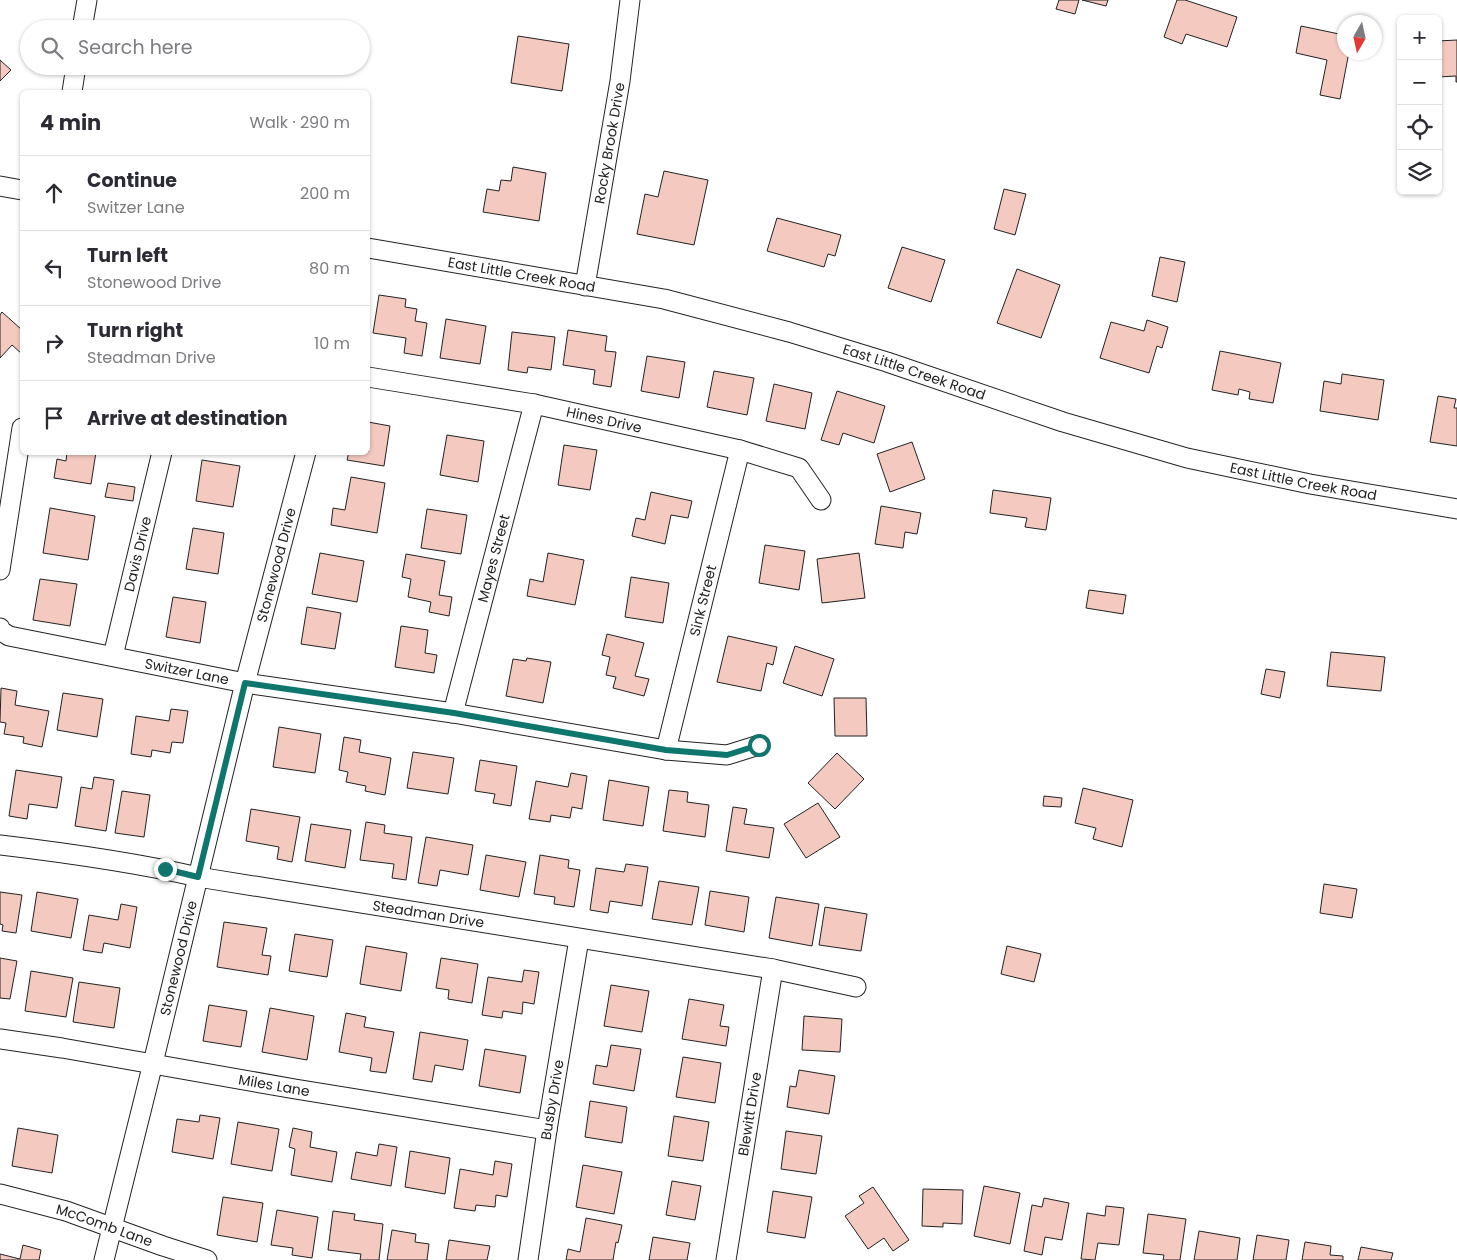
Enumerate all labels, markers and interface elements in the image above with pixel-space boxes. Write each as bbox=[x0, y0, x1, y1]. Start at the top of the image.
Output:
north arrow bbox=[1337, 15, 1382, 60]
map controls bbox=[1397, 15, 1442, 195]
button: + bbox=[1397, 15, 1442, 60]
search box bbox=[20, 20, 370, 75]
icon: search bbox=[38, 34, 66, 62]
text: Search here bbox=[78, 34, 192, 61]
button: − bbox=[1397, 60, 1442, 105]
street label: Rocky Brook Drive bbox=[589, 81, 630, 205]
button: locate bbox=[1397, 105, 1442, 150]
text: 4 min bbox=[40, 108, 101, 137]
text: Walk · 290 m bbox=[249, 111, 350, 134]
button: layers bbox=[1397, 150, 1442, 195]
text: Continue bbox=[87, 167, 177, 194]
icon: ahead bbox=[40, 179, 68, 207]
text: 200 m bbox=[300, 182, 350, 205]
text: Switzer Lane bbox=[87, 196, 185, 219]
text: Turn left bbox=[87, 242, 168, 269]
street label: East Little Creek Road bbox=[446, 252, 597, 297]
icon: left bbox=[40, 254, 68, 282]
text: 80 m bbox=[309, 257, 350, 280]
text: Stonewood Drive bbox=[87, 271, 221, 294]
text: Turn right bbox=[87, 317, 183, 344]
icon: right bbox=[40, 329, 68, 357]
text: 10 m bbox=[314, 332, 350, 355]
street label: East Little Creek Road bbox=[840, 339, 988, 405]
text: Steadman Drive bbox=[87, 346, 216, 369]
street label: Hines Drive bbox=[564, 401, 644, 438]
icon: arrive bbox=[40, 404, 68, 432]
text: Arrive at destination bbox=[87, 405, 288, 432]
street label: East Little Creek Road bbox=[1228, 457, 1378, 505]
street label: Stonewood Drive bbox=[251, 505, 301, 624]
street label: Mayes Street bbox=[472, 512, 515, 604]
street label: Davis Drive bbox=[119, 514, 156, 594]
street label: Sink Street bbox=[684, 563, 721, 638]
street label: Switzer Lane bbox=[143, 653, 231, 690]
route start bbox=[748, 734, 771, 757]
route end bbox=[154, 858, 177, 881]
street label: Steadman Drive bbox=[371, 895, 486, 933]
street label: Stonewood Drive bbox=[155, 898, 202, 1018]
street label: Busby Drive bbox=[536, 1058, 569, 1141]
street label: Miles Lane bbox=[237, 1069, 311, 1101]
street label: Blewitt Drive bbox=[733, 1070, 766, 1157]
street label: McComb Lane bbox=[54, 1199, 156, 1252]

